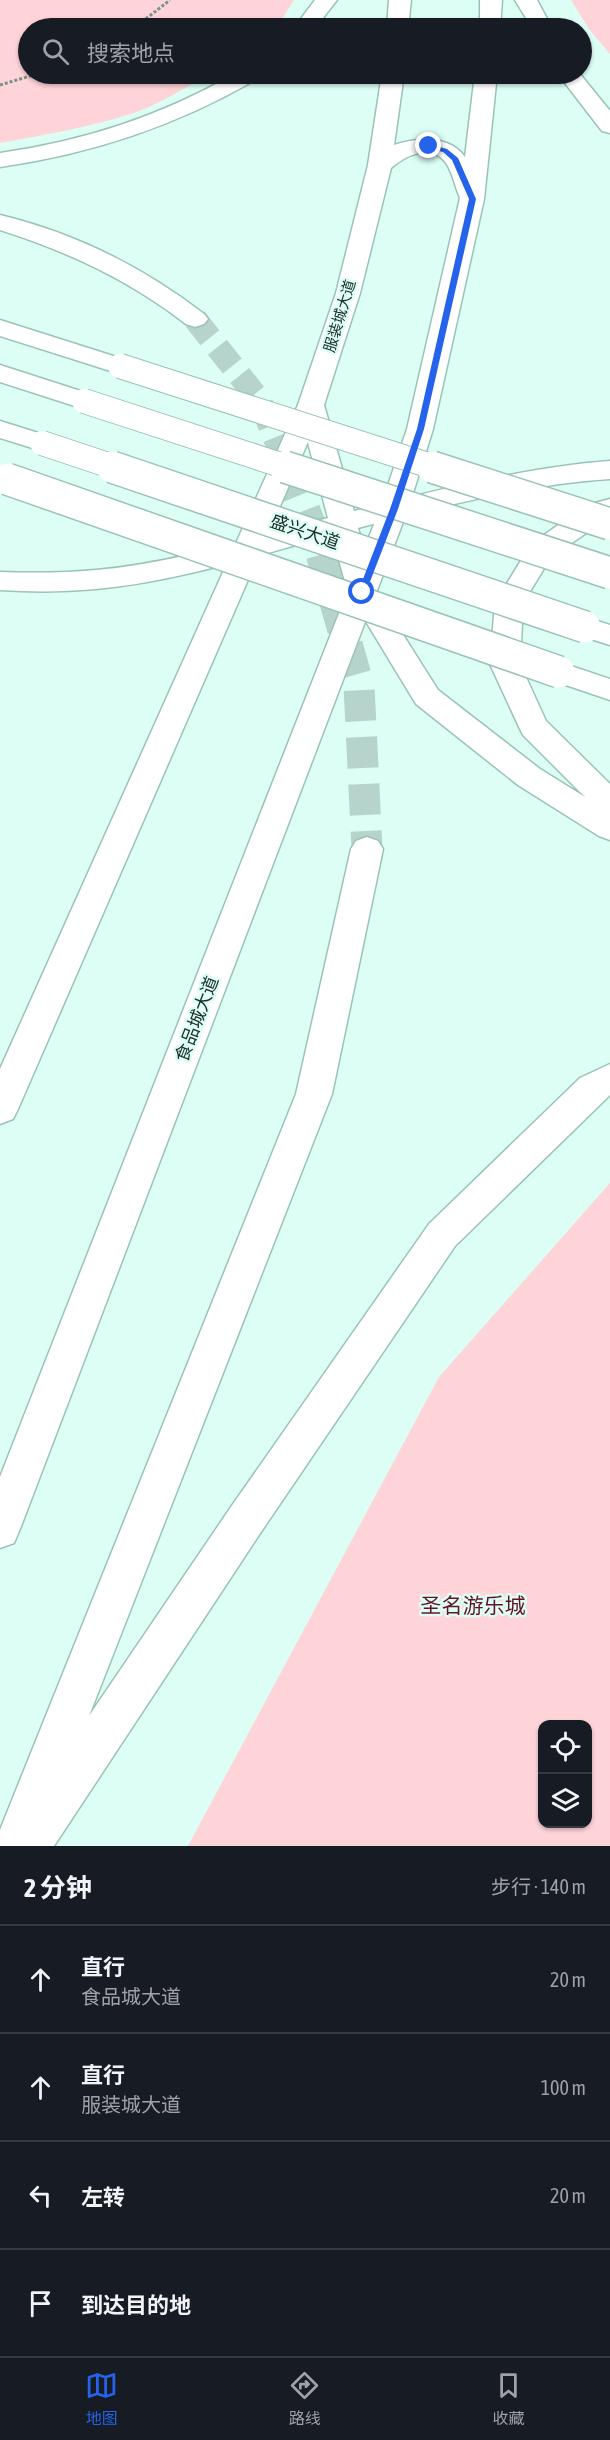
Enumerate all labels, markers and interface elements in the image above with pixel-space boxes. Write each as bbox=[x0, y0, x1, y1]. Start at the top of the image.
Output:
search box bbox=[18, 18, 592, 84]
icon: search bbox=[39, 35, 72, 68]
text: 搜索地点 bbox=[87, 40, 175, 66]
route end bbox=[415, 132, 441, 158]
street label: 服装城大道 bbox=[320, 277, 359, 354]
street label: 盛兴大道 bbox=[268, 510, 343, 553]
route start bbox=[348, 578, 374, 604]
street label: 食品城大道 bbox=[171, 973, 222, 1065]
park label: 圣名游乐城 bbox=[421, 1593, 526, 1617]
map controls bbox=[538, 1720, 592, 1828]
button: locate bbox=[538, 1720, 592, 1774]
button: layers bbox=[538, 1774, 592, 1828]
text: 2 分钟 bbox=[24, 1873, 92, 1903]
text: 步行 · 140 m bbox=[491, 1875, 586, 1898]
text: 直行 bbox=[81, 1954, 125, 1980]
icon: ahead bbox=[24, 1963, 57, 1996]
text: 20 m bbox=[550, 1968, 586, 1991]
text: 食品城大道 bbox=[81, 1985, 181, 2008]
text: 直行 bbox=[81, 2062, 125, 2088]
icon: ahead bbox=[24, 2071, 57, 2104]
text: 100 m bbox=[541, 2076, 586, 2099]
text: 服装城大道 bbox=[81, 2093, 181, 2116]
icon: left bbox=[24, 2179, 57, 2212]
text: 左转 bbox=[81, 2184, 125, 2210]
text: 20 m bbox=[550, 2184, 586, 2207]
icon: arrive bbox=[24, 2287, 57, 2320]
text: 到达目的地 bbox=[81, 2292, 191, 2318]
tab: 地图 bbox=[85, 2369, 118, 2429]
tab: 路线 bbox=[288, 2369, 321, 2429]
tab: 收藏 bbox=[492, 2369, 525, 2429]

